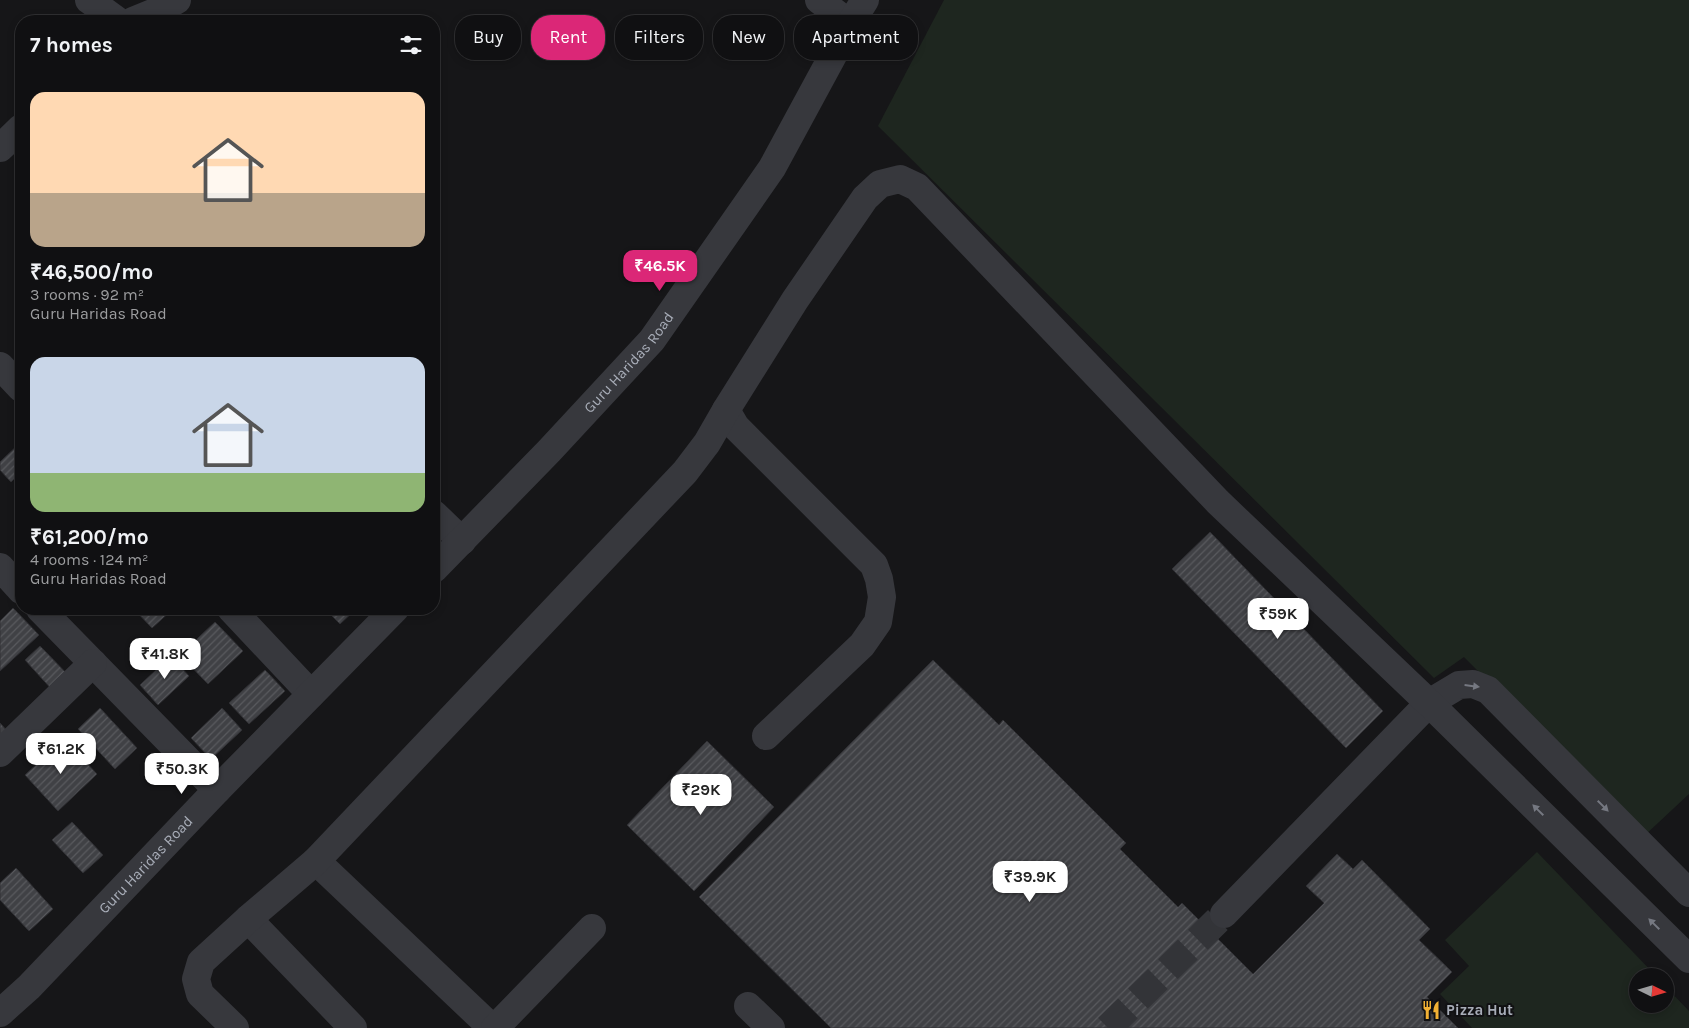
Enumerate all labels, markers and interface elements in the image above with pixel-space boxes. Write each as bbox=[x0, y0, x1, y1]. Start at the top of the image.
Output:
chip: Buy bbox=[455, 15, 521, 60]
chip: Rent bbox=[531, 15, 605, 60]
chip: Filters bbox=[615, 15, 703, 60]
chip: New bbox=[713, 15, 784, 60]
chip: Apartment bbox=[794, 15, 918, 60]
icon: filters bbox=[397, 31, 425, 59]
text: 7 homes bbox=[30, 33, 113, 57]
icon: home bbox=[183, 125, 273, 215]
pin: ₹46.5K bbox=[619, 250, 701, 292]
text: ₹46.5K bbox=[634, 256, 686, 275]
text: ₹46,500/mo bbox=[30, 260, 153, 284]
text: 3 rooms · 92 m² bbox=[30, 285, 144, 304]
text: Guru Haridas Road bbox=[30, 304, 167, 323]
street label: Guru Haridas Road bbox=[580, 309, 678, 417]
icon: home bbox=[183, 390, 273, 480]
text: ₹61,200/mo bbox=[30, 525, 149, 549]
text: 4 rooms · 124 m² bbox=[30, 550, 149, 569]
text: Guru Haridas Road bbox=[30, 569, 167, 588]
pin: ₹59K bbox=[1248, 598, 1308, 640]
text: ₹59K bbox=[1259, 604, 1297, 623]
pin: ₹41.8K bbox=[124, 638, 206, 680]
text: ₹41.8K bbox=[141, 644, 189, 663]
one-way arrow bbox=[1465, 682, 1481, 690]
pin: ₹61.2K bbox=[20, 732, 102, 775]
text: ₹61.2K bbox=[37, 739, 85, 758]
pin: ₹50.3K bbox=[141, 752, 223, 795]
text: ₹50.3K bbox=[156, 759, 208, 778]
pin: ₹29K bbox=[671, 774, 731, 816]
text: ₹29K bbox=[681, 780, 721, 799]
one-way arrow bbox=[1597, 800, 1609, 812]
one-way arrow bbox=[1533, 805, 1545, 817]
street label: Guru Haridas Road bbox=[95, 812, 196, 917]
pin: ₹39.9K bbox=[989, 860, 1071, 903]
text: ₹39.9K bbox=[1004, 867, 1056, 886]
one-way arrow bbox=[1648, 919, 1660, 931]
north arrow bbox=[1629, 968, 1674, 1012]
map controls bbox=[1629, 968, 1674, 1013]
restaurant icon: Pizza Hut bbox=[1420, 999, 1442, 1021]
place label: Pizza Hut bbox=[1446, 1001, 1513, 1019]

